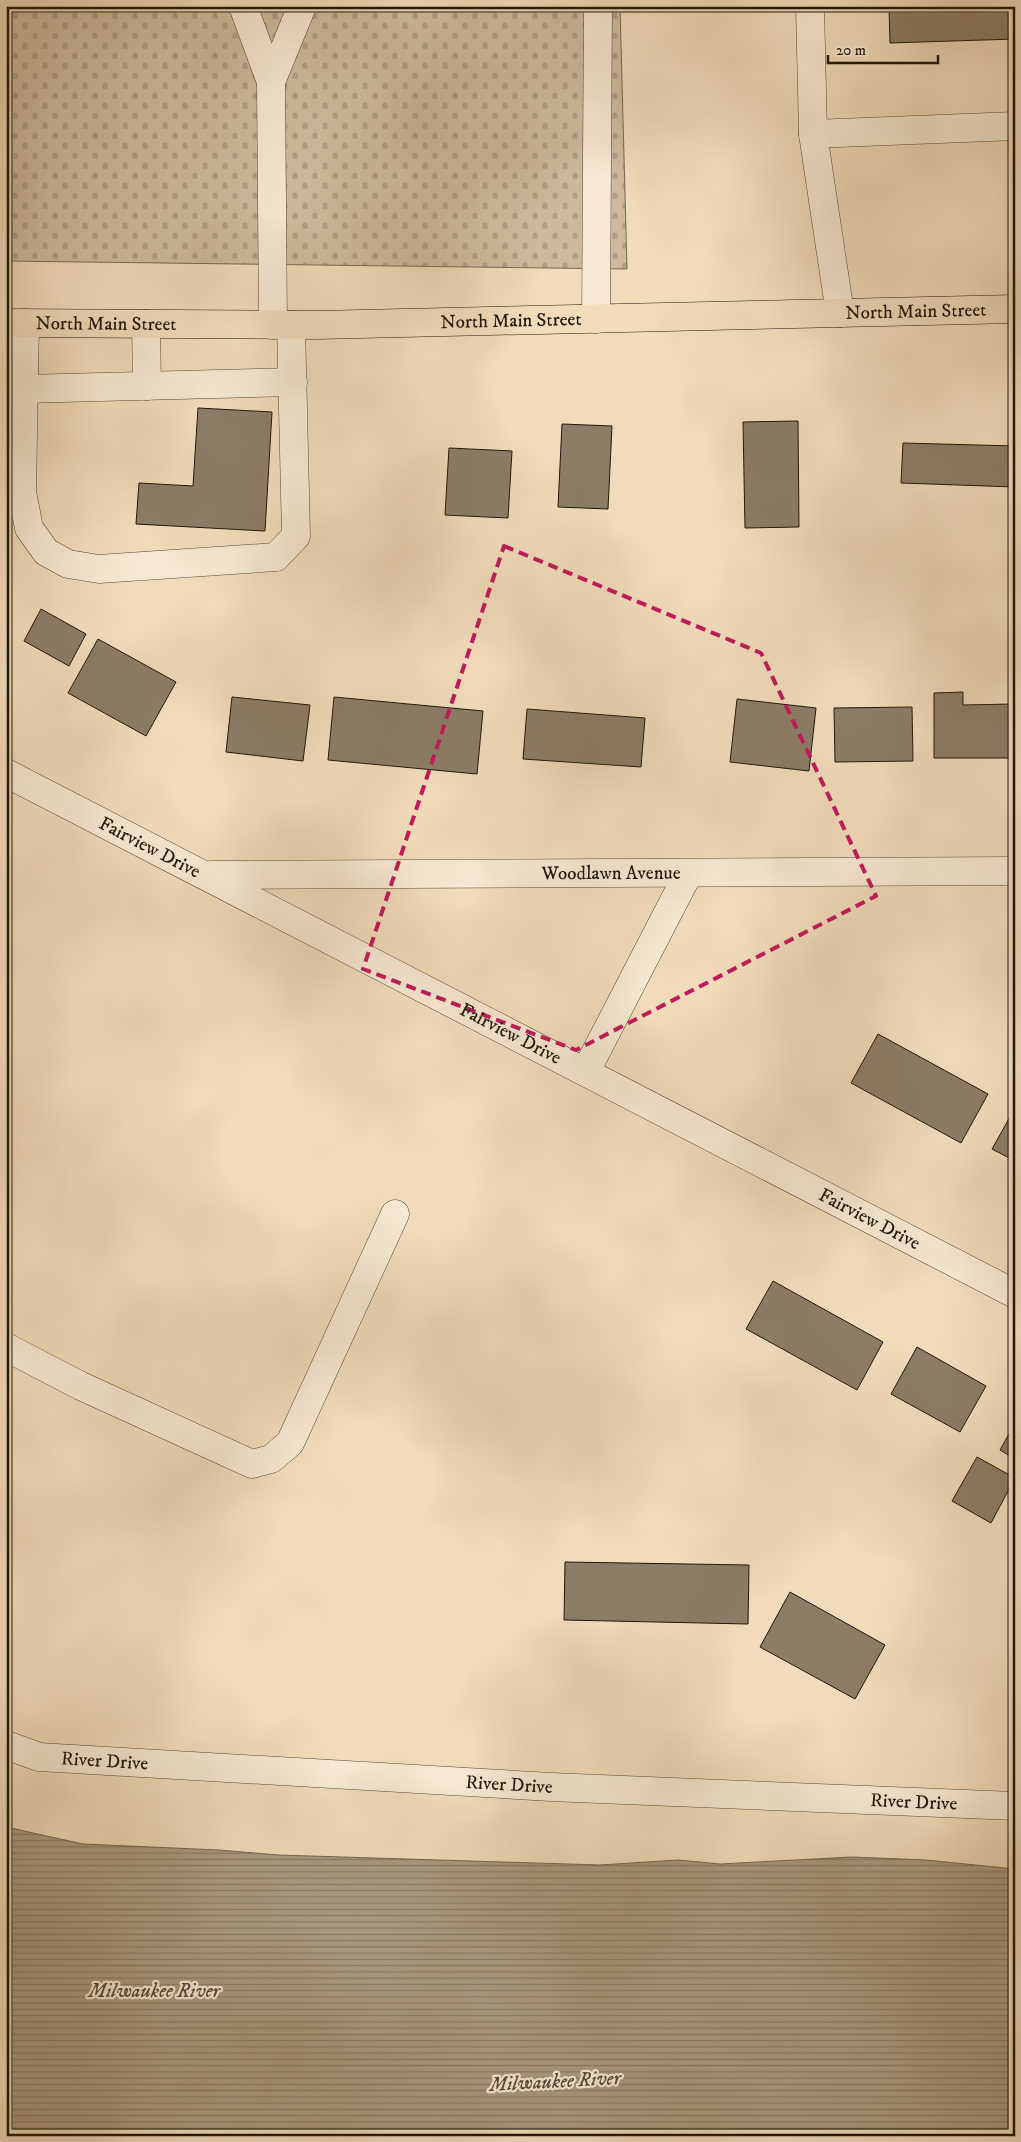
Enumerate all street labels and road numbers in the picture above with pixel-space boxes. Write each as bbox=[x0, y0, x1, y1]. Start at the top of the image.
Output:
street label: North Main Street bbox=[845, 298, 987, 324]
street label: North Main Street bbox=[440, 307, 582, 334]
street label: North Main Street bbox=[35, 312, 177, 336]
street label: Fairview Drive bbox=[95, 812, 205, 883]
street label: Woodlawn Avenue bbox=[540, 861, 681, 885]
street label: Fairview Drive bbox=[456, 998, 565, 1069]
street label: Fairview Drive bbox=[815, 1183, 924, 1255]
street label: River Drive bbox=[61, 1747, 149, 1775]
street label: River Drive bbox=[465, 1771, 553, 1799]
street label: River Drive bbox=[870, 1789, 958, 1815]

